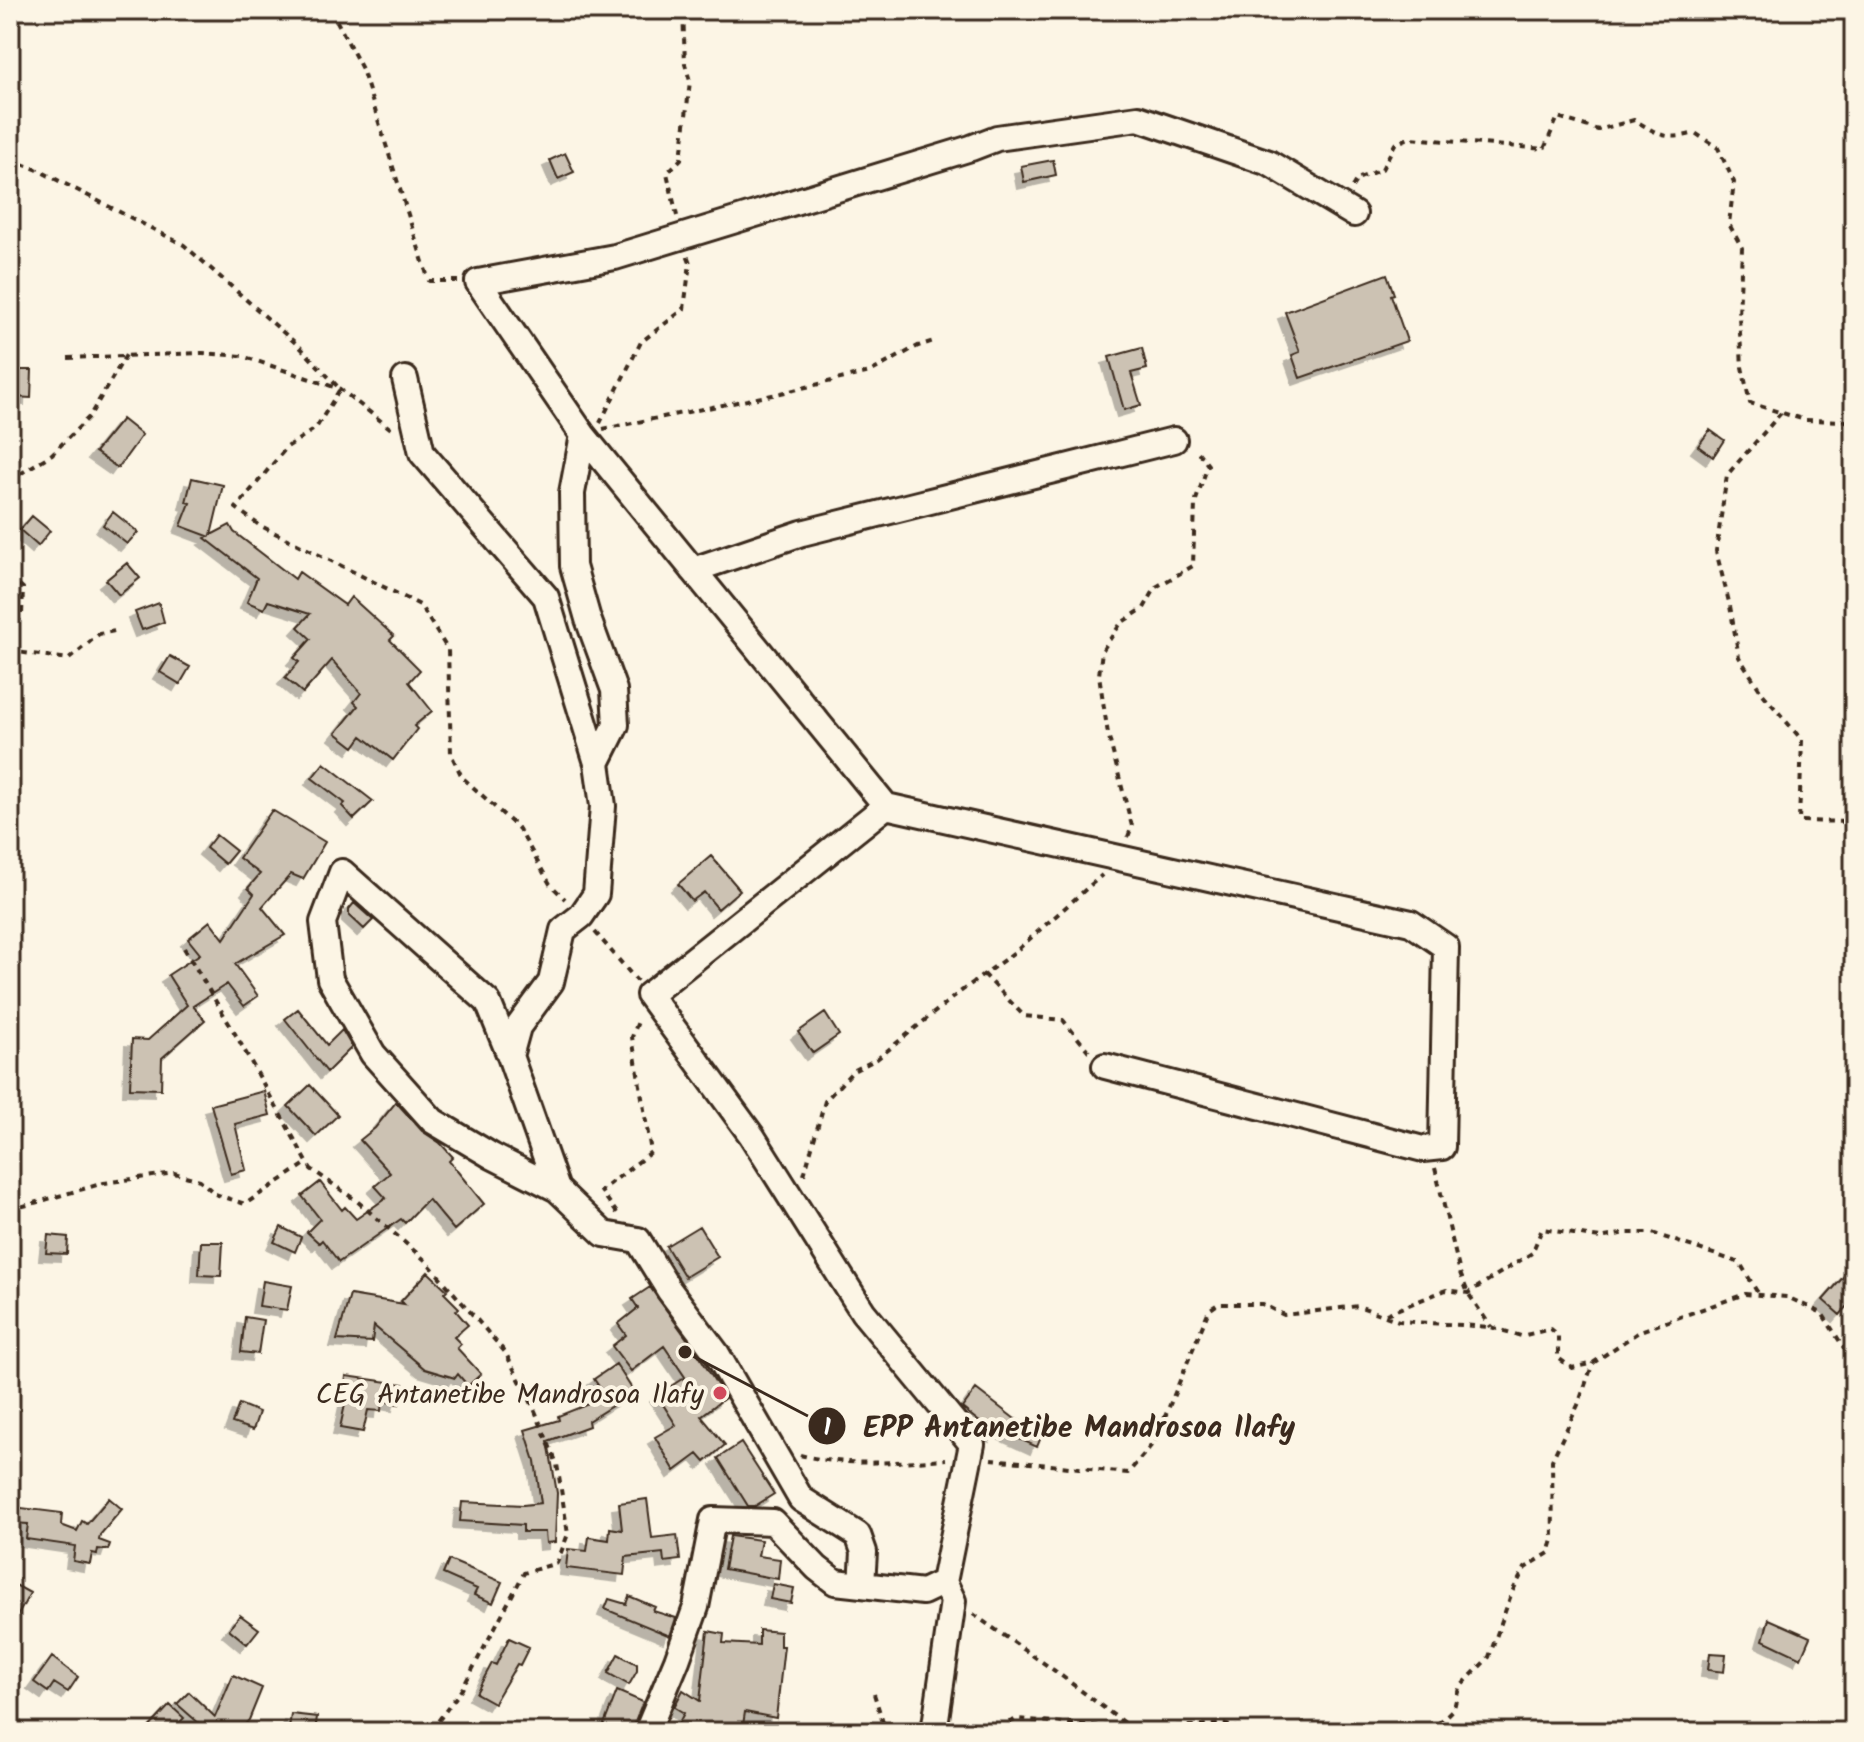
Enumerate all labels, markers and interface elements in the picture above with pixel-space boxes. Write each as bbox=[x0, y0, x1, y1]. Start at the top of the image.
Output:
place label: CEG Antanetibe Mandrosoa Ilafy bbox=[316, 1373, 705, 1418]
marker: CEG Antanetibe Mandrosoa Ilafy bbox=[711, 1384, 729, 1402]
callout: EPP Antanetibe Mandrosoa Ilafy bbox=[807, 1399, 1311, 1453]
text: EPP Antanetibe Mandrosoa Ilafy bbox=[863, 1405, 1296, 1453]
text: 1 bbox=[823, 1409, 831, 1448]

